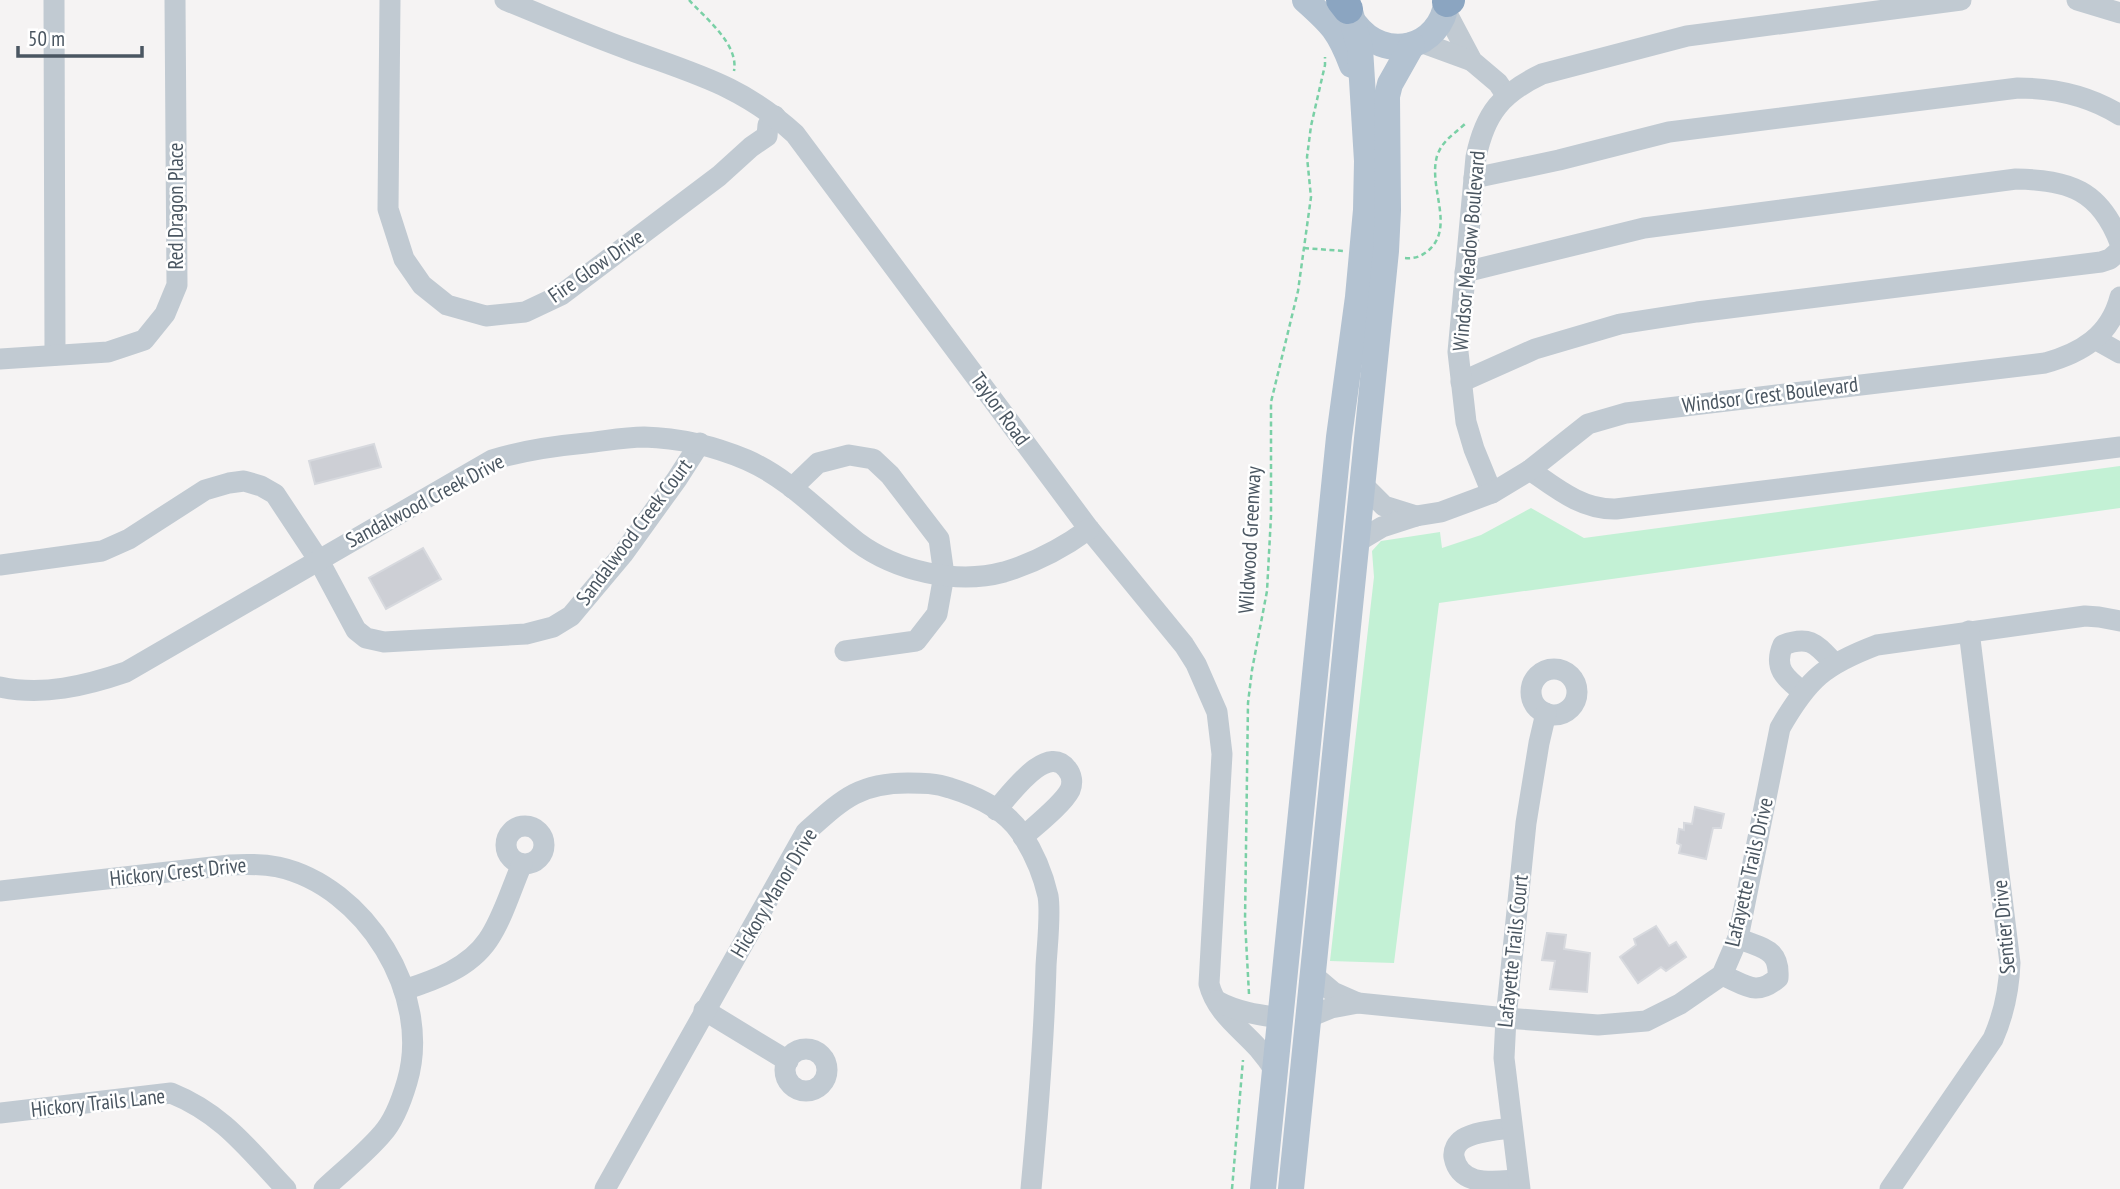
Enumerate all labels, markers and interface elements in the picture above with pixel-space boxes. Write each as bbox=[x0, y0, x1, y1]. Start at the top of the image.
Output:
scale bar bbox=[18, 14, 142, 58]
text: 50 m bbox=[28, 25, 65, 52]
street label: Red Dragon Place bbox=[162, 142, 189, 270]
street label: Windsor Meadow Boulevard bbox=[1446, 150, 1491, 352]
street label: Fire Glow Drive bbox=[543, 223, 649, 308]
street label: Taylor Road bbox=[965, 367, 1036, 451]
street label: Windsor Crest Boulevard bbox=[1680, 370, 1859, 419]
street label: Sandalwood Creek Drive bbox=[341, 447, 509, 554]
street label: Sandalwood Creek Court bbox=[570, 453, 698, 610]
street label: Wildwood Greenway bbox=[1232, 465, 1267, 614]
street label: Lafayette Trails Drive bbox=[1718, 795, 1779, 949]
street label: Hickory Manor Drive bbox=[724, 823, 823, 962]
street label: Hickory Crest Drive bbox=[108, 851, 248, 892]
street label: Lafayette Trails Court bbox=[1491, 873, 1534, 1029]
street label: Sentier Drive bbox=[1986, 879, 2021, 975]
street label: Hickory Trails Lane bbox=[30, 1082, 166, 1123]

